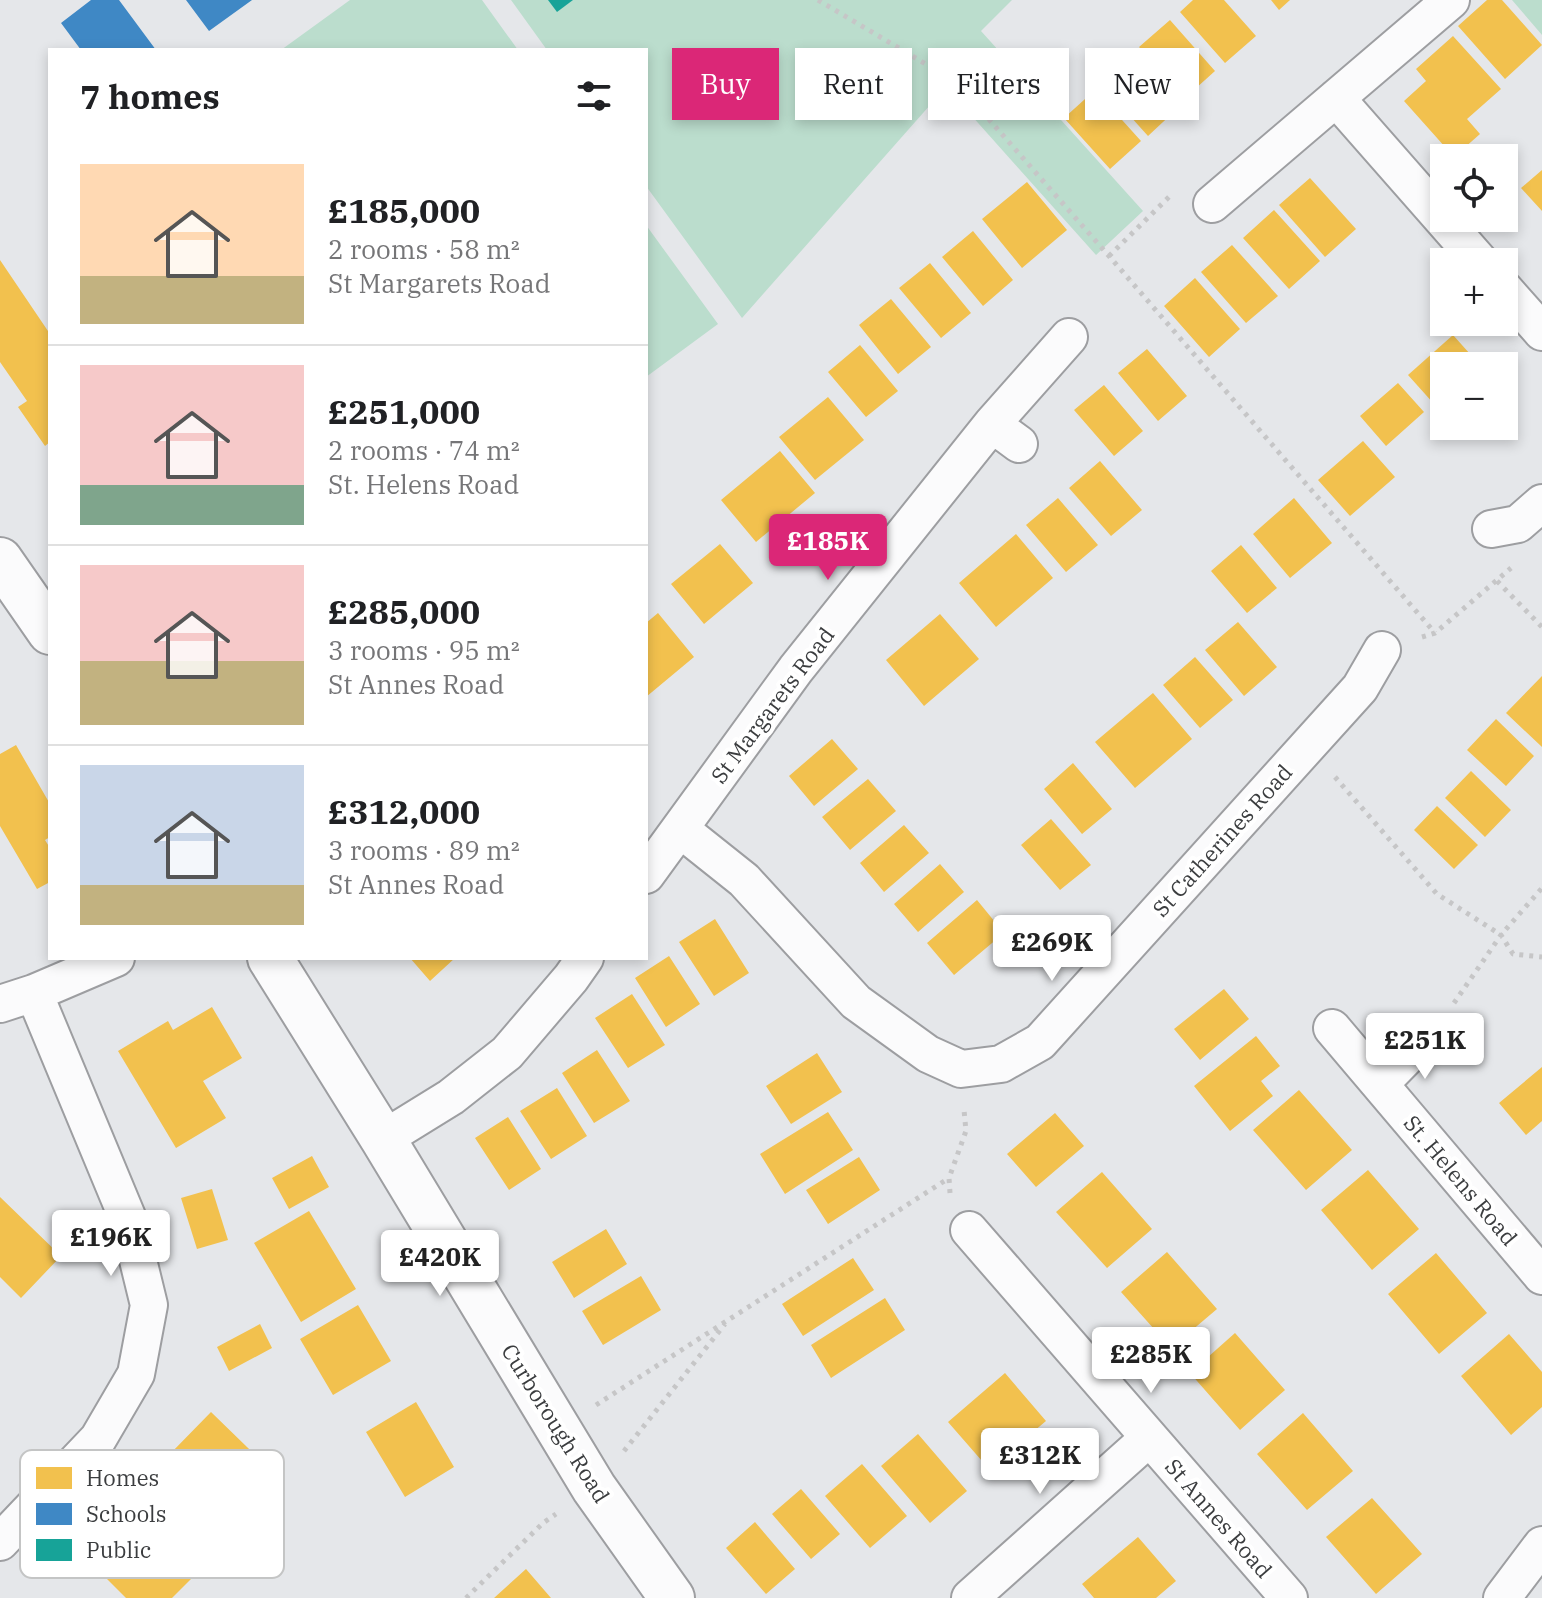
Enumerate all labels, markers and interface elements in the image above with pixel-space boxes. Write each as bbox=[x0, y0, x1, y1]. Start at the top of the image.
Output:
chip: Buy bbox=[672, 48, 779, 120]
chip: Rent bbox=[795, 48, 912, 120]
chip: Filters bbox=[928, 48, 1069, 120]
chip: New bbox=[1085, 48, 1199, 120]
text: 7 homes bbox=[80, 74, 220, 118]
icon: filters bbox=[572, 74, 616, 118]
map controls bbox=[1430, 144, 1518, 440]
button: locate bbox=[1430, 144, 1518, 232]
text: £185,000 bbox=[328, 188, 480, 232]
icon: home bbox=[144, 196, 240, 292]
text: 2 rooms · 58 m² bbox=[328, 232, 520, 266]
button: + bbox=[1430, 248, 1518, 336]
text: St Margarets Road bbox=[328, 266, 551, 300]
button: − bbox=[1430, 352, 1518, 440]
text: £251,000 bbox=[328, 389, 480, 433]
icon: home bbox=[144, 397, 240, 493]
text: 2 rooms · 74 m² bbox=[328, 433, 520, 467]
text: St. Helens Road bbox=[328, 467, 519, 501]
pin: £185K bbox=[772, 514, 884, 582]
text: £185K bbox=[787, 523, 869, 557]
text: £285,000 bbox=[328, 589, 480, 633]
icon: home bbox=[144, 597, 240, 693]
street label: St Margarets Road bbox=[704, 621, 840, 789]
text: 3 rooms · 95 m² bbox=[328, 633, 520, 667]
text: St Annes Road bbox=[328, 667, 504, 701]
street label: St Catherines Road bbox=[1146, 758, 1298, 922]
text: £312,000 bbox=[328, 789, 480, 833]
icon: home bbox=[144, 797, 240, 893]
text: 3 rooms · 89 m² bbox=[328, 833, 520, 867]
text: St Annes Road bbox=[328, 867, 504, 901]
pin: £269K bbox=[996, 915, 1108, 983]
text: £269K bbox=[1011, 924, 1093, 958]
pin: £251K bbox=[1369, 1013, 1481, 1081]
text: £251K bbox=[1384, 1022, 1466, 1056]
street label: St. Helens Road bbox=[1398, 1109, 1524, 1251]
pin: £196K bbox=[55, 1210, 167, 1278]
text: £196K bbox=[70, 1219, 152, 1253]
pin: £420K bbox=[384, 1230, 496, 1298]
text: £420K bbox=[399, 1239, 481, 1273]
pin: £285K bbox=[1095, 1327, 1207, 1395]
text: £285K bbox=[1110, 1336, 1192, 1370]
street label: Curborough Road bbox=[495, 1338, 617, 1508]
pin: £312K bbox=[984, 1428, 1096, 1496]
text: £312K bbox=[999, 1437, 1081, 1471]
legend bbox=[20, 1450, 284, 1578]
street label: St Annes Road bbox=[1159, 1452, 1279, 1584]
text: Homes bbox=[86, 1463, 159, 1492]
text: Schools bbox=[86, 1499, 166, 1528]
text: Public bbox=[86, 1535, 151, 1564]

